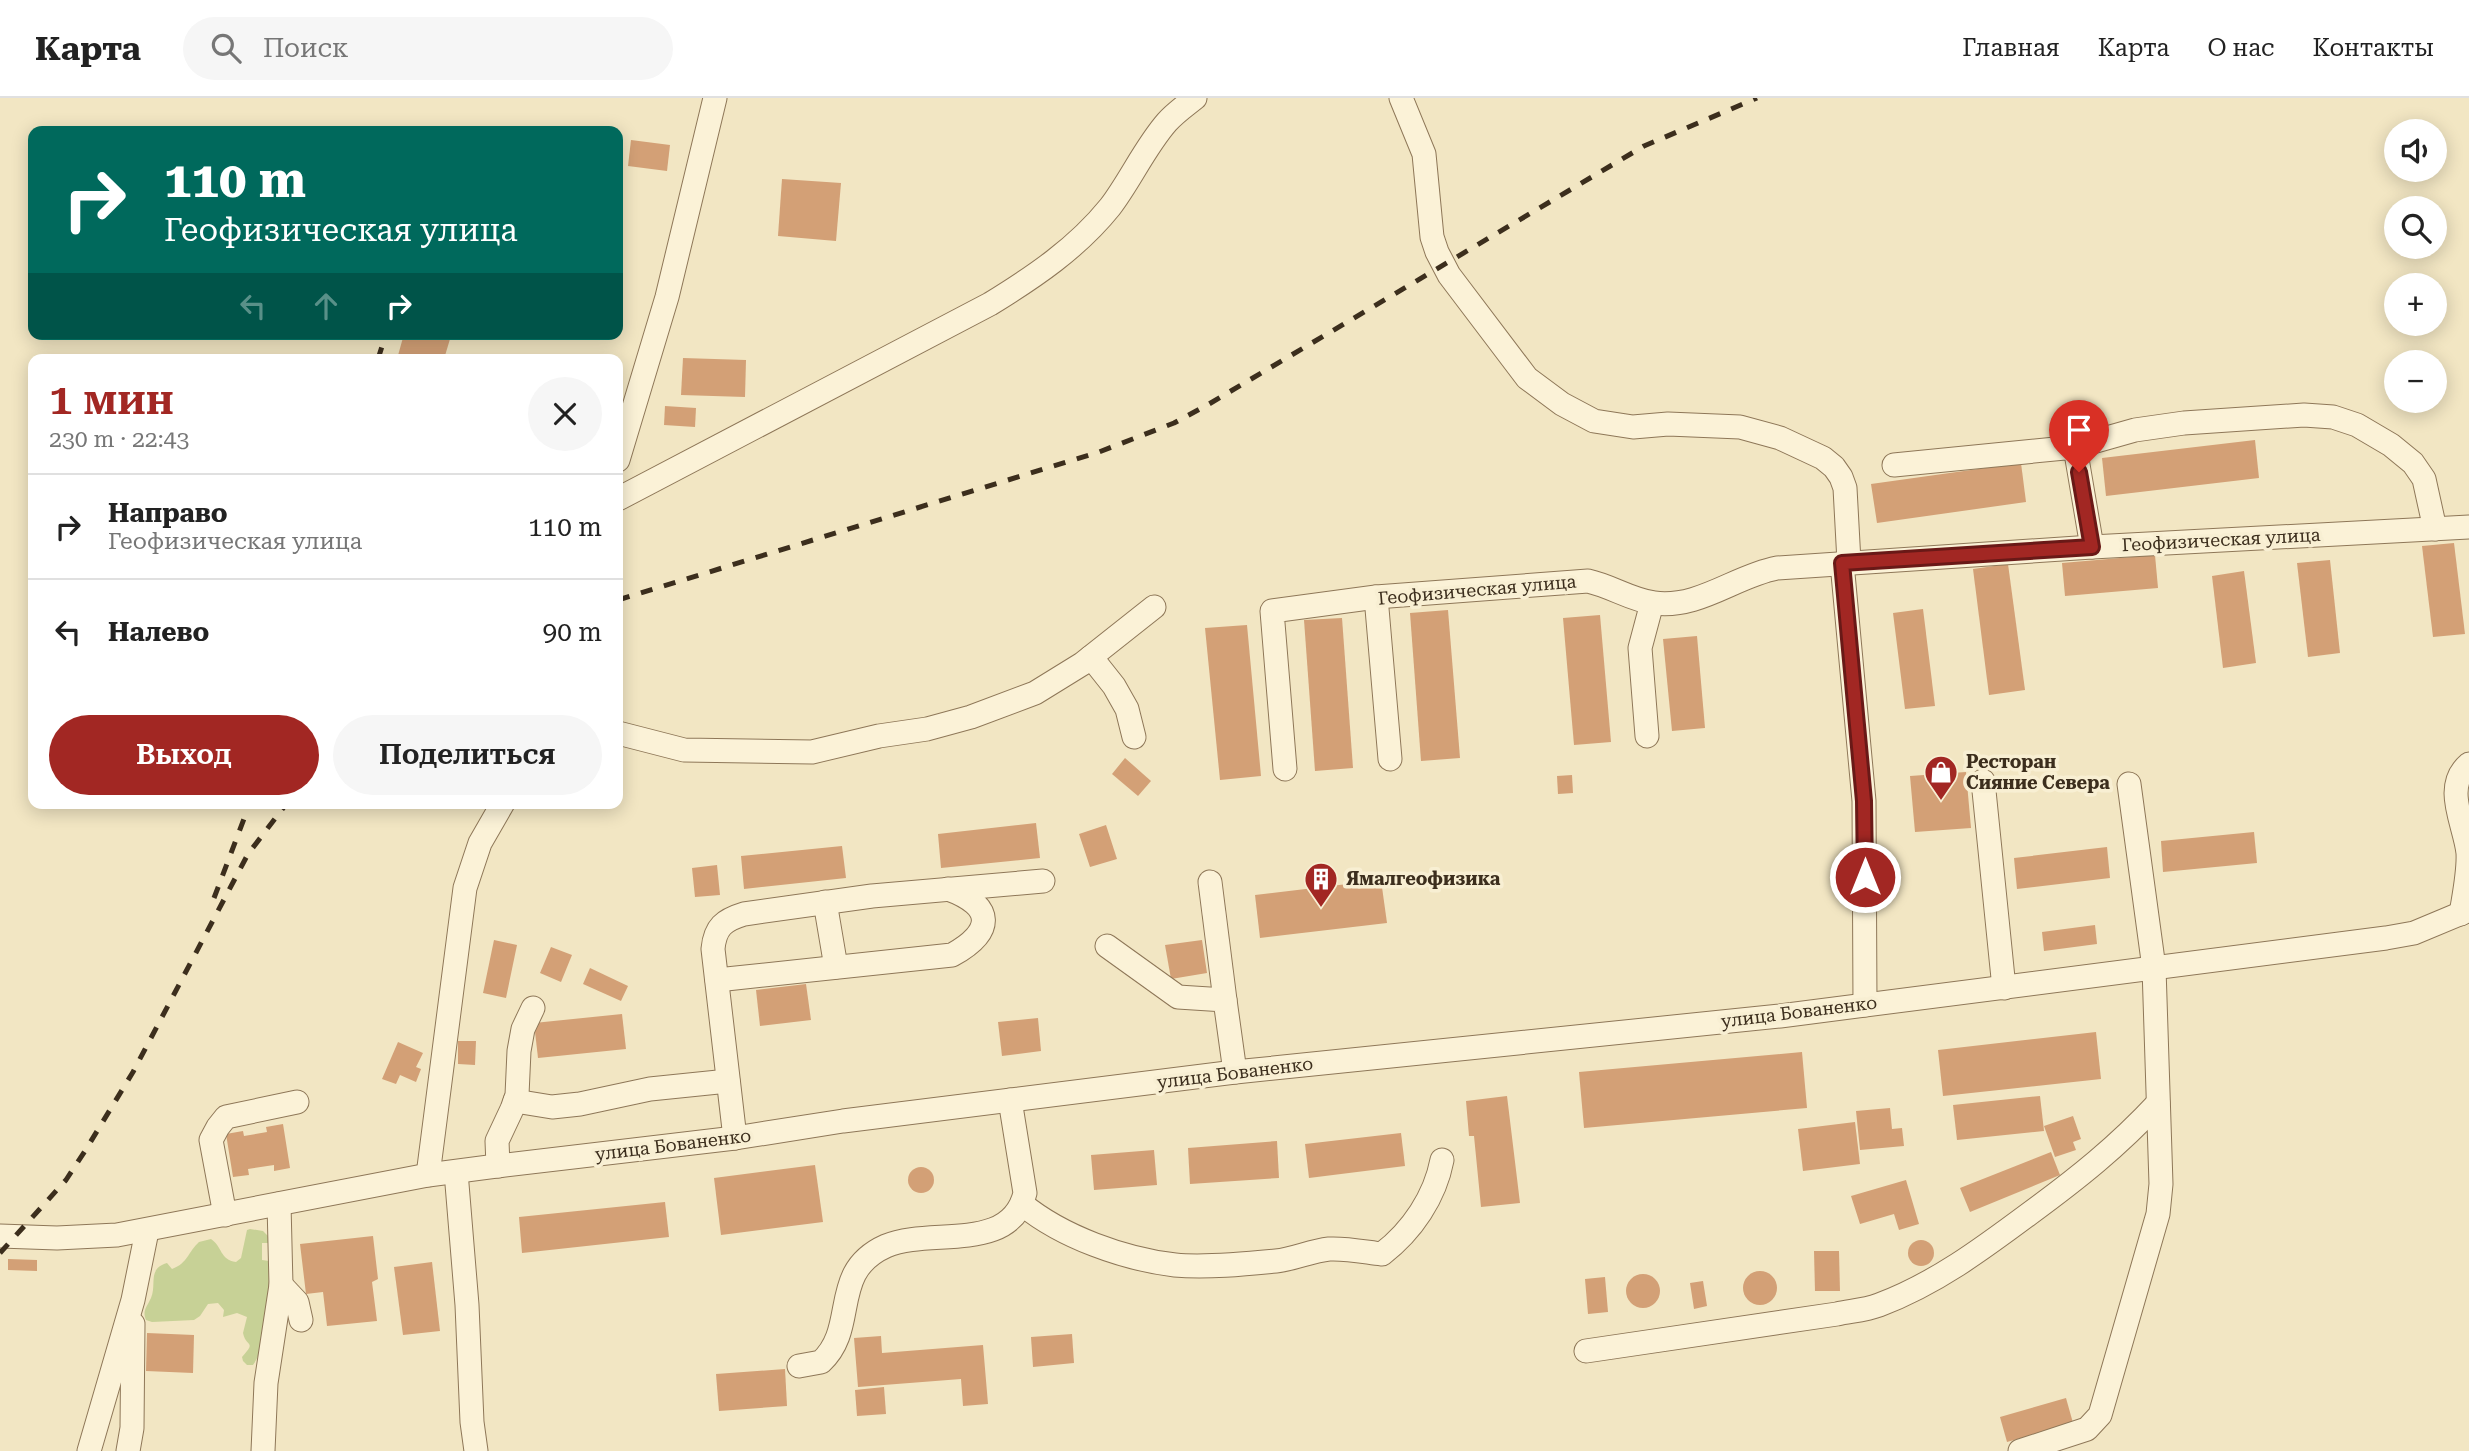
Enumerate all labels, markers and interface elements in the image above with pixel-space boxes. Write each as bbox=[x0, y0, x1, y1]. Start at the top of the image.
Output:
search box bbox=[183, 17, 673, 80]
text: Карта bbox=[35, 29, 141, 68]
icon: search bbox=[207, 29, 245, 67]
text: Поиск bbox=[263, 33, 349, 63]
text: Главная bbox=[1962, 34, 2060, 62]
text: Карта bbox=[2098, 34, 2169, 62]
text: О нас bbox=[2207, 34, 2274, 62]
text: Контакты bbox=[2312, 34, 2434, 62]
map controls bbox=[2384, 119, 2447, 413]
button: sound bbox=[2384, 119, 2447, 182]
text: 110 m bbox=[164, 152, 306, 209]
icon: right bbox=[49, 154, 140, 245]
button: search bbox=[2384, 196, 2447, 259]
text: Геофизическая улица bbox=[164, 211, 518, 249]
button: + bbox=[2384, 273, 2447, 336]
icon: left bbox=[234, 287, 272, 325]
icon: ahead bbox=[307, 287, 345, 325]
icon: right bbox=[380, 287, 418, 325]
button: − bbox=[2384, 350, 2447, 413]
text: 1 мин bbox=[49, 375, 174, 424]
button: close bbox=[528, 377, 602, 451]
pin bbox=[2049, 400, 2109, 472]
icon: arrive bbox=[2060, 411, 2098, 449]
text: 230 m · 22:43 bbox=[49, 426, 189, 453]
text: Направо bbox=[108, 498, 228, 528]
icon: right bbox=[49, 508, 87, 546]
text: 110 m bbox=[528, 512, 602, 542]
street label: Геофизическая улица bbox=[2121, 524, 2321, 555]
text: Геофизическая улица bbox=[108, 528, 362, 555]
street label: Геофизическая улица bbox=[1377, 570, 1577, 609]
icon: left bbox=[49, 613, 87, 651]
text: Налево bbox=[108, 617, 209, 647]
text: 90 m bbox=[543, 617, 602, 647]
button: Выход bbox=[49, 715, 319, 795]
button: Поделиться bbox=[333, 715, 602, 795]
place label: Ресторан Сияние Севера bbox=[1966, 751, 2110, 793]
shop icon: Ресторан Сияние Севера bbox=[1922, 753, 1960, 802]
position arrow bbox=[1828, 840, 1902, 914]
building icon: Ямалгеофизика bbox=[1302, 860, 1340, 909]
place label: Ямалгеофизика bbox=[1346, 868, 1501, 889]
street label: улица Бованенко bbox=[1720, 992, 1878, 1032]
street label: улица Бованенко bbox=[1156, 1053, 1314, 1093]
street label: улица Бованенко bbox=[594, 1125, 752, 1165]

